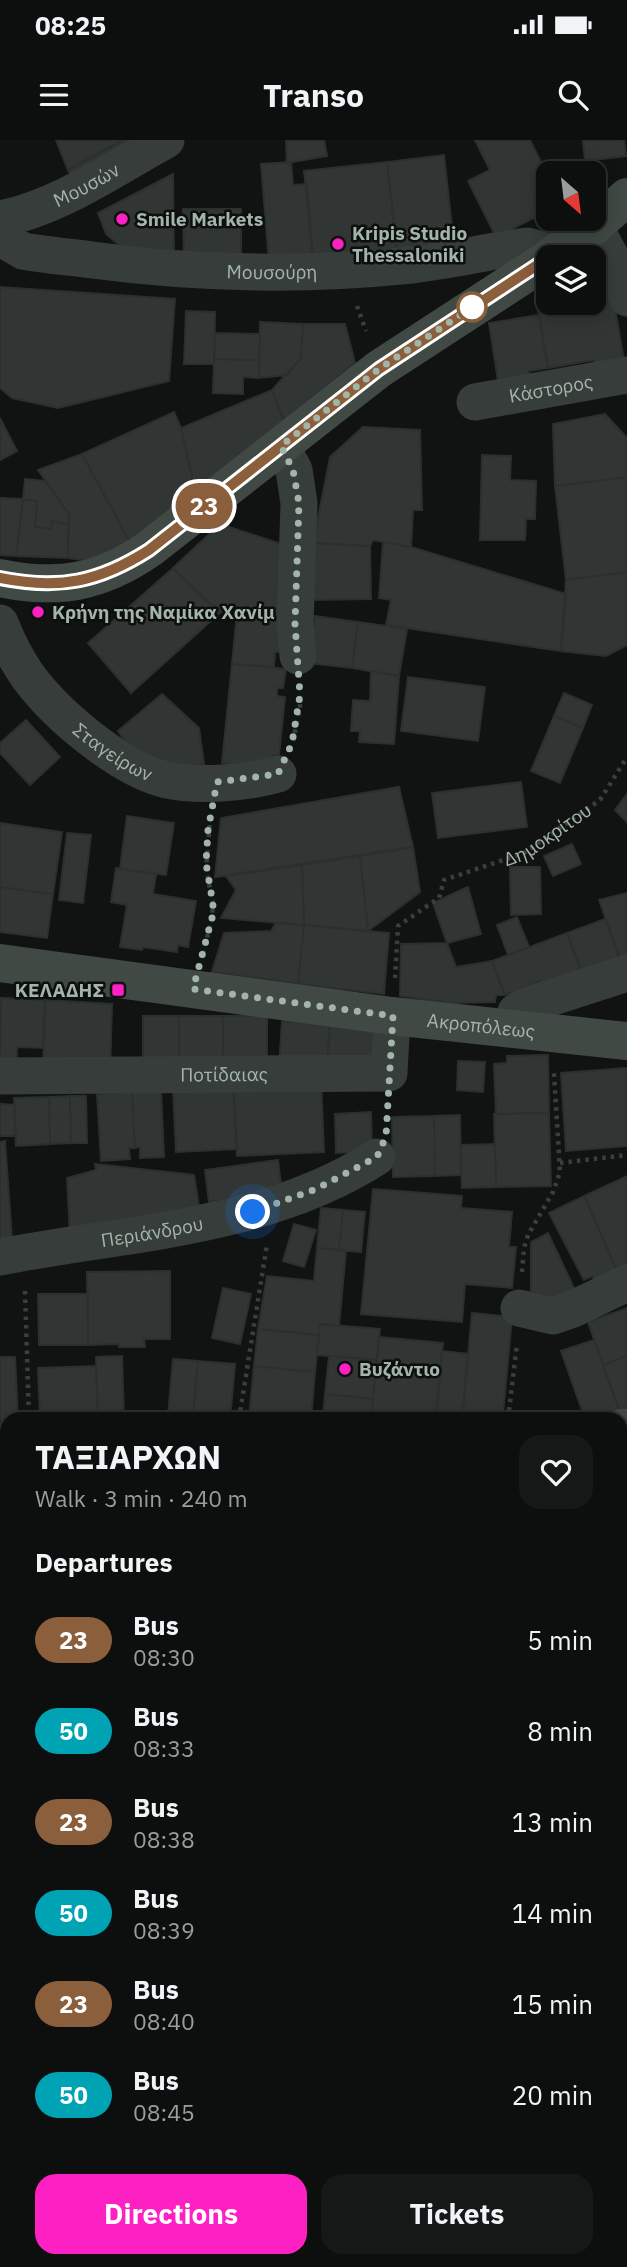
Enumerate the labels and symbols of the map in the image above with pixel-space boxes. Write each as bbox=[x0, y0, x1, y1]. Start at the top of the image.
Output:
street label: Μουσών bbox=[49, 157, 124, 212]
north arrow bbox=[536, 161, 606, 231]
place label: Smile Markets bbox=[136, 207, 263, 231]
marker: Smile Markets bbox=[114, 211, 130, 227]
place label: Kripis Studio Thessaloniki bbox=[352, 221, 468, 267]
marker: Kripis Studio Thessaloniki bbox=[330, 236, 346, 252]
street label: Μουσούρη bbox=[226, 259, 318, 284]
unlabelled marker bbox=[457, 292, 487, 322]
street label: Κάστορος bbox=[507, 369, 595, 408]
line badge: 23 bbox=[172, 483, 235, 529]
place label: Κρήνη της Ναμίκα Χανίμ bbox=[52, 600, 275, 624]
marker: Κρήνη της Ναμίκα Χανίμ bbox=[30, 604, 46, 620]
street label: Σταγείρων bbox=[68, 717, 157, 786]
street label: Δημοκρίτου bbox=[500, 798, 596, 871]
place label: ΚΕΛΑΔΗΣ bbox=[15, 978, 104, 1002]
marker: ΚΕΛΑΔΗΣ bbox=[110, 982, 126, 998]
street label: Ακροπόλεως bbox=[426, 1008, 536, 1043]
street label: Ποτίδαιας bbox=[180, 1062, 268, 1087]
your location bbox=[235, 1194, 270, 1229]
street label: Περιάνδρου bbox=[99, 1211, 205, 1252]
place label: Βυζάντιο bbox=[359, 1357, 440, 1381]
marker: Βυζάντιο bbox=[337, 1361, 353, 1377]

